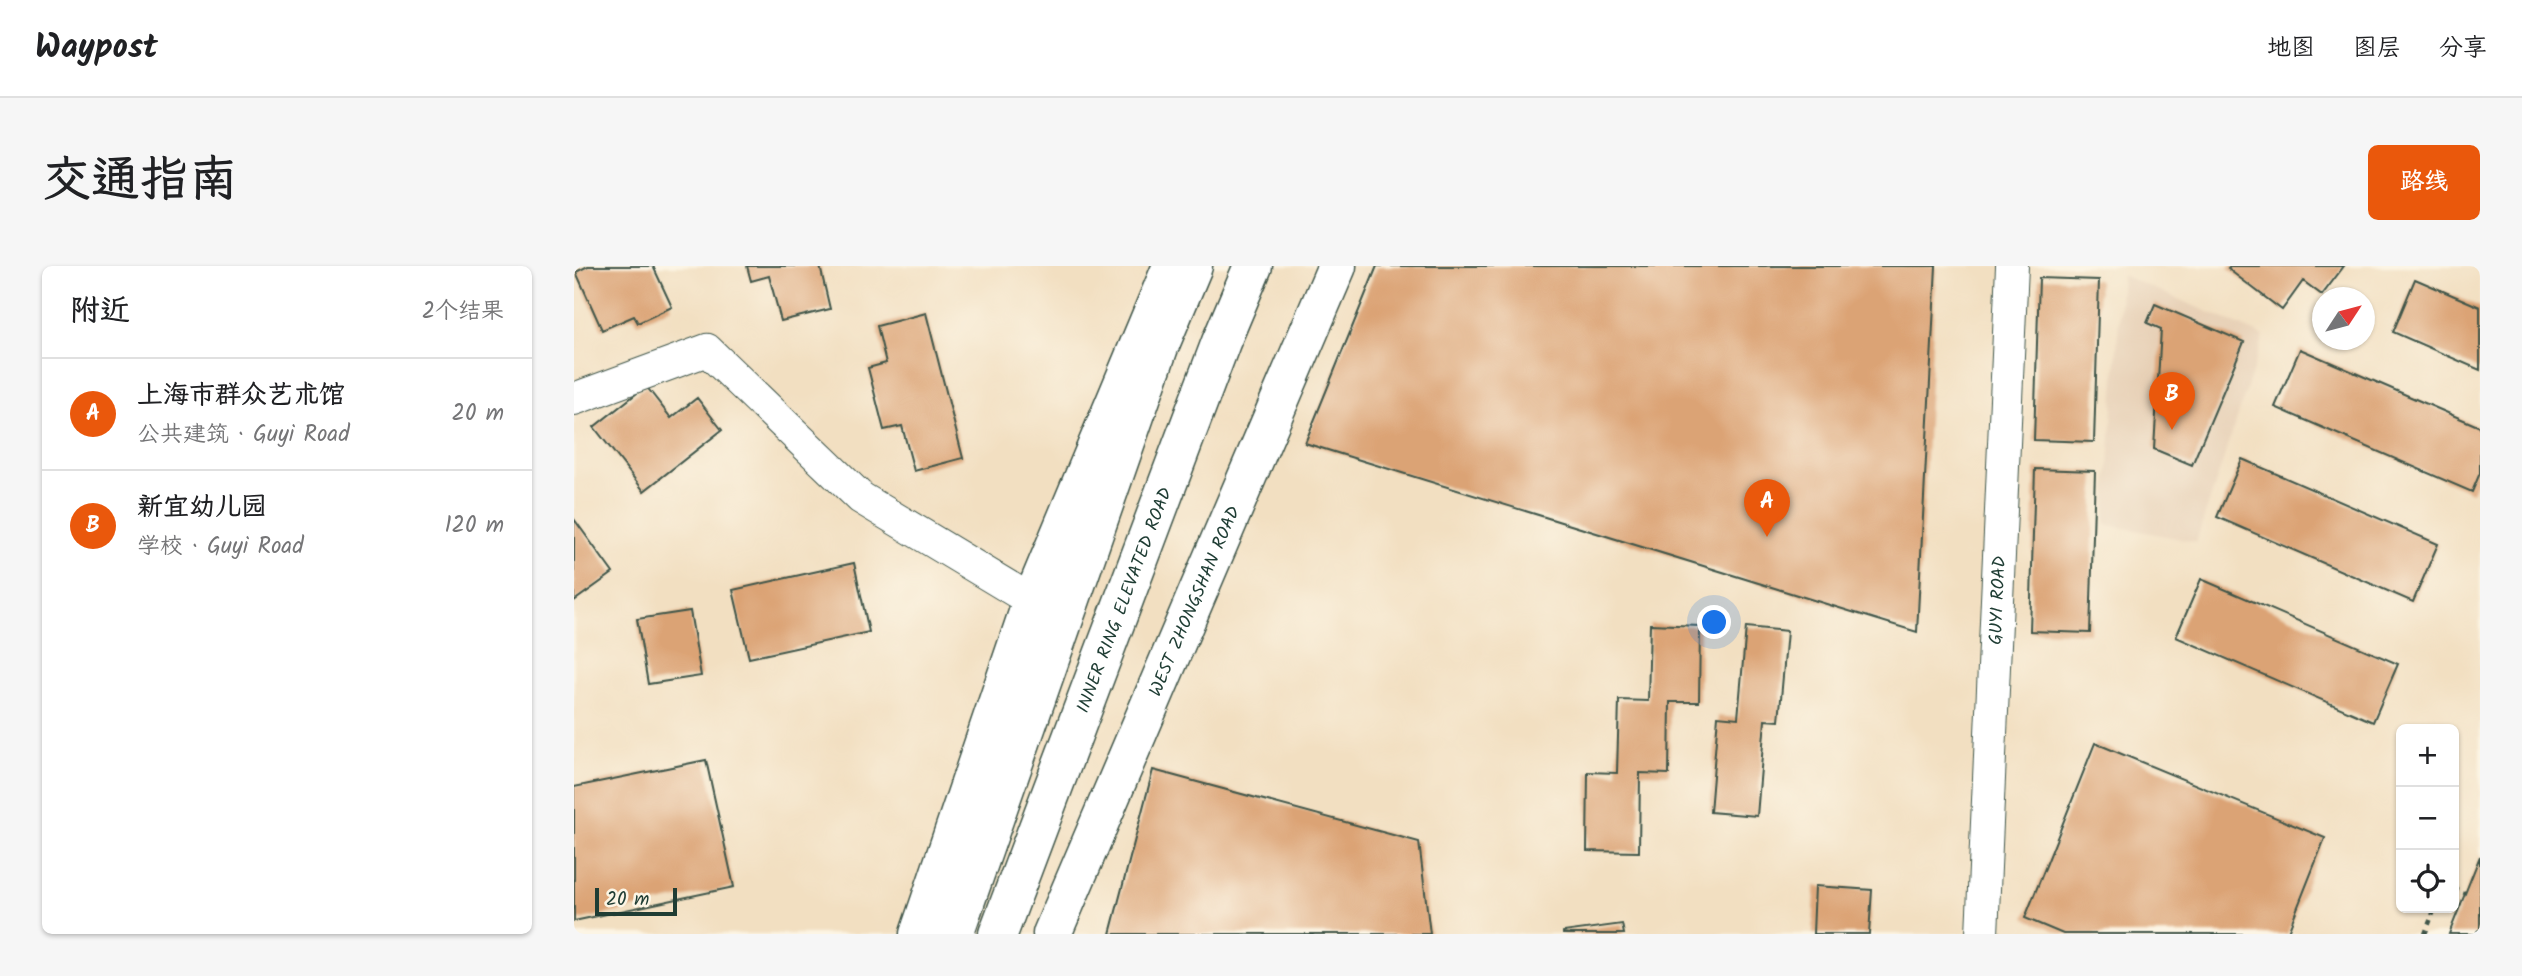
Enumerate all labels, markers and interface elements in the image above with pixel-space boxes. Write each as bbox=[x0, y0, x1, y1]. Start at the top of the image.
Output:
text: Waypost bbox=[35, 22, 158, 75]
text: 地图 bbox=[2267, 29, 2315, 68]
text: 图层 bbox=[2353, 29, 2401, 68]
text: 分享 bbox=[2439, 29, 2487, 68]
text: 交通指南 bbox=[42, 143, 238, 221]
button: 路线 bbox=[2368, 145, 2480, 220]
north arrow bbox=[2312, 287, 2375, 350]
text: 附近 bbox=[70, 288, 130, 336]
text: 2个结果 bbox=[422, 294, 504, 330]
pin: B bbox=[2149, 372, 2195, 430]
text: 上海市群众艺术馆 bbox=[137, 375, 345, 417]
text: A bbox=[86, 396, 100, 432]
text: 20 m bbox=[452, 396, 504, 432]
text: 公共建筑 · Guyi Road bbox=[137, 417, 350, 453]
pin: A bbox=[1744, 479, 1790, 537]
street label: INNER RING ELEVATED ROAD bbox=[1069, 483, 1181, 718]
text: 新宜幼儿园 bbox=[137, 487, 267, 529]
street label: WEST ZHONGSHAN ROAD bbox=[1142, 501, 1249, 701]
text: B bbox=[86, 508, 100, 544]
text: 120 m bbox=[444, 508, 504, 544]
text: 学校 · Guyi Road bbox=[137, 529, 304, 565]
street label: GUYI ROAD bbox=[1982, 555, 2015, 646]
your location bbox=[1697, 605, 1731, 639]
map controls bbox=[2396, 724, 2459, 913]
button: + bbox=[2396, 724, 2459, 787]
button: − bbox=[2396, 787, 2459, 850]
button: locate bbox=[2396, 850, 2459, 913]
scale bar bbox=[595, 885, 677, 917]
text: 20 m bbox=[606, 885, 649, 915]

